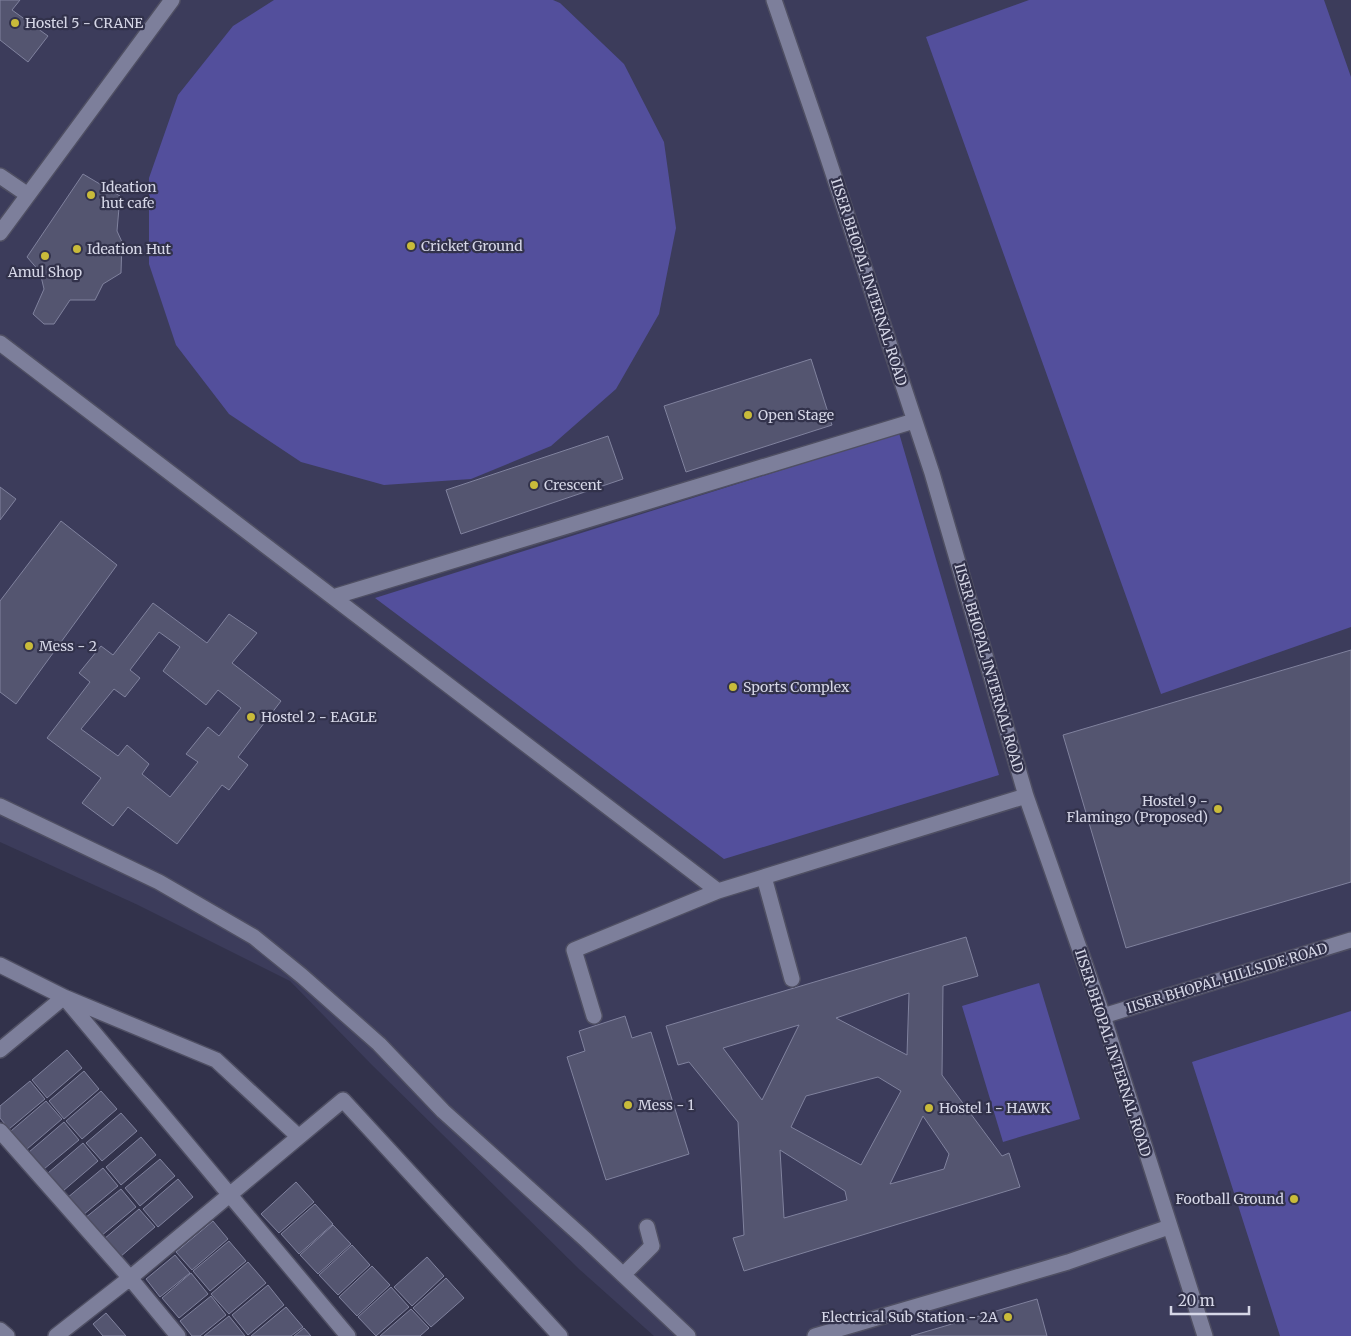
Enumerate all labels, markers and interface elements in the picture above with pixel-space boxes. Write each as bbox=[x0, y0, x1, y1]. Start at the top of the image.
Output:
place label: Hostel 5 - CRANE bbox=[25, 14, 143, 32]
marker: Hostel 5 - CRANE bbox=[9, 17, 21, 29]
street label: IISER BHOPAL INTERNAL ROAD bbox=[827, 176, 911, 389]
place label: Ideation hut cafe bbox=[101, 178, 157, 212]
marker: Ideation hut cafe bbox=[85, 189, 97, 201]
place label: Cricket Ground bbox=[421, 237, 523, 255]
place label: Ideation Hut bbox=[87, 240, 171, 258]
marker: Cricket Ground bbox=[405, 240, 417, 252]
marker: Ideation Hut bbox=[71, 243, 83, 255]
marker: Amul Shop bbox=[39, 250, 51, 262]
place label: Amul Shop bbox=[7, 263, 82, 281]
place label: Open Stage bbox=[758, 406, 834, 424]
marker: Open Stage bbox=[742, 409, 754, 421]
place label: Crescent bbox=[544, 476, 603, 494]
marker: Crescent bbox=[528, 479, 540, 491]
street label: IISER BHOPAL INTERNAL ROAD bbox=[950, 561, 1028, 775]
place label: Mess - 2 bbox=[39, 637, 97, 655]
marker: Mess - 2 bbox=[23, 640, 35, 652]
place label: Sports Complex bbox=[743, 678, 850, 696]
marker: Sports Complex bbox=[727, 681, 739, 693]
place label: Hostel 2 - EAGLE bbox=[261, 708, 377, 726]
marker: Hostel 2 - EAGLE bbox=[245, 711, 257, 723]
place label: Hostel 9 - Flamingo (Proposed) bbox=[1067, 792, 1208, 826]
marker: Hostel 9 - Flamingo (Proposed) bbox=[1212, 803, 1224, 815]
street label: IISER BHOPAL HILLSIDE ROAD bbox=[1124, 939, 1330, 1017]
street label: IISER BHOPAL INTERNAL ROAD bbox=[1071, 947, 1155, 1160]
place label: Mess - 1 bbox=[638, 1096, 694, 1114]
marker: Mess - 1 bbox=[622, 1099, 634, 1111]
place label: Hostel 1 - HAWK bbox=[939, 1099, 1051, 1117]
marker: Hostel 1 - HAWK bbox=[923, 1102, 935, 1114]
place label: Football Ground bbox=[1175, 1190, 1285, 1208]
marker: Football Ground bbox=[1288, 1193, 1300, 1205]
scale bar bbox=[1171, 1284, 1248, 1316]
text: 20 m bbox=[1178, 1291, 1215, 1310]
place label: Electrical Sub Station - 2A bbox=[821, 1308, 998, 1326]
marker: Electrical Sub Station - 2A bbox=[1002, 1311, 1014, 1323]

